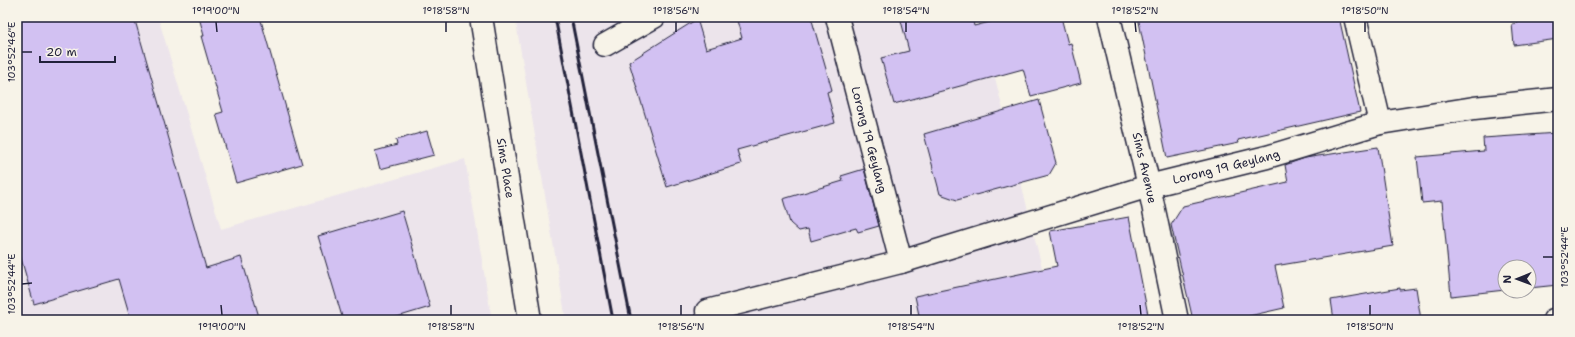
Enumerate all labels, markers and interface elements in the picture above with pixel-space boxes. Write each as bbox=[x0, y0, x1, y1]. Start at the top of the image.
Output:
text: 1°19'00"N bbox=[192, 4, 240, 17]
text: 1°18'58"N bbox=[422, 4, 470, 17]
text: 1°18'56"N bbox=[653, 4, 699, 17]
text: 1°18'54"N bbox=[882, 4, 930, 17]
text: 1°18'52"N bbox=[1112, 4, 1158, 17]
text: 1°18'50"N bbox=[1341, 4, 1389, 17]
text: 103°52'46"E bbox=[5, 22, 18, 82]
scale bar bbox=[40, 38, 115, 64]
text: 20 m bbox=[46, 44, 77, 60]
street label: Lorong 19 Geylang bbox=[847, 85, 891, 195]
street label: Sims Avenue bbox=[1129, 131, 1160, 205]
street label: Sims Place bbox=[493, 137, 518, 200]
street label: Lorong 19 Geylang bbox=[1171, 146, 1282, 188]
text: 103°52'44"E bbox=[1558, 226, 1571, 288]
text: 103°52'44"E bbox=[5, 253, 18, 315]
north arrow bbox=[1497, 259, 1537, 299]
text: N bbox=[1500, 274, 1515, 284]
text: 1°19'00"N bbox=[198, 320, 246, 333]
text: 1°18'58"N bbox=[427, 320, 475, 333]
text: 1°18'56"N bbox=[658, 320, 704, 333]
text: 1°18'54"N bbox=[887, 320, 935, 333]
text: 1°18'52"N bbox=[1118, 320, 1164, 333]
text: 1°18'50"N bbox=[1346, 320, 1394, 333]

